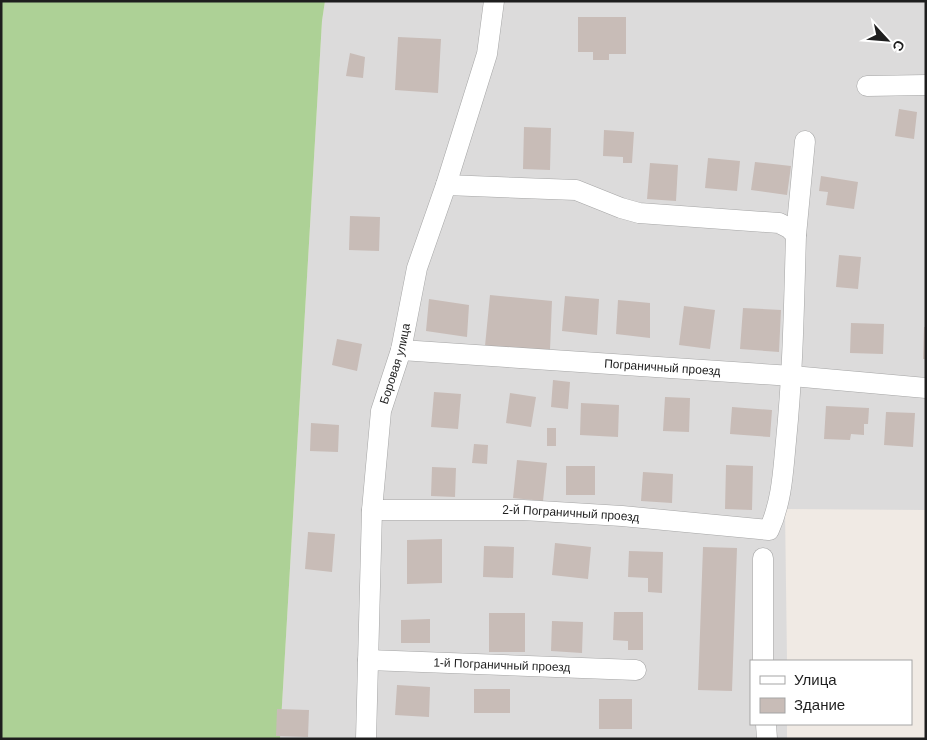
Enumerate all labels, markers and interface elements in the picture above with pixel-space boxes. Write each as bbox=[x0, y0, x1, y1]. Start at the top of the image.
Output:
north arrow bbox=[862, 15, 912, 65]
text: С bbox=[889, 38, 908, 54]
street label: Боровая улица bbox=[377, 322, 413, 406]
street label: Пограничный проезд bbox=[604, 357, 721, 378]
street label: 2-й Пограничный проезд bbox=[502, 503, 640, 525]
street label: 1-й Пограничный проезд bbox=[433, 655, 571, 675]
legend bbox=[750, 660, 912, 725]
text: Улица bbox=[794, 671, 837, 688]
text: Здание bbox=[794, 696, 845, 713]

